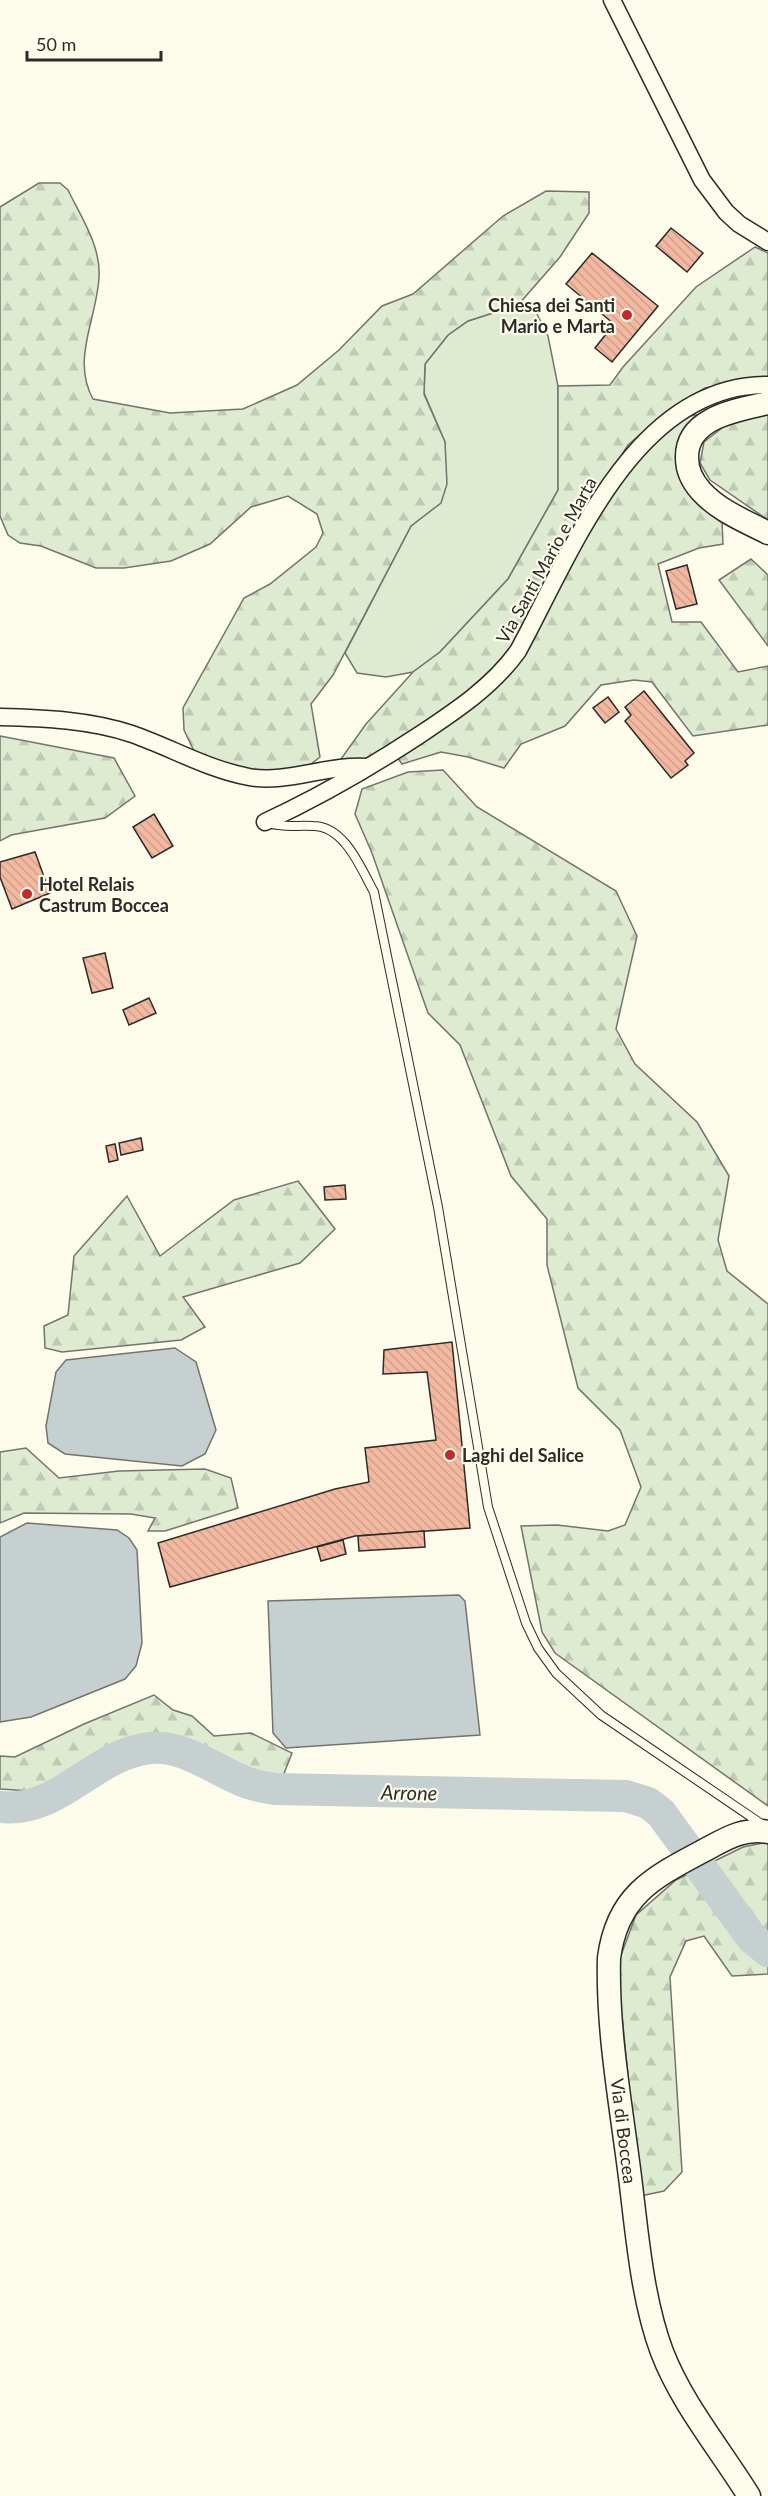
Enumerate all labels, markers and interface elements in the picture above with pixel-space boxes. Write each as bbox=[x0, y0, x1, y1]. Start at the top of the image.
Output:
scale bar bbox=[27, 24, 160, 62]
text: 50 m bbox=[36, 33, 76, 55]
place label: Chiesa dei Santi Mario e Marta bbox=[488, 294, 615, 337]
marker: Chiesa dei Santi Mario e Marta bbox=[620, 308, 634, 322]
street label: Via Santi Mario e Marta bbox=[491, 473, 601, 647]
place label: Hotel Relais Castrum Boccea bbox=[39, 873, 169, 916]
marker: Hotel Relais Castrum Boccea bbox=[20, 887, 34, 901]
place label: Laghi del Salice bbox=[462, 1444, 584, 1466]
marker: Laghi del Salice bbox=[443, 1448, 457, 1462]
water label: Arrone bbox=[380, 1779, 437, 1804]
street label: Via di Boccea bbox=[607, 2077, 641, 2185]

